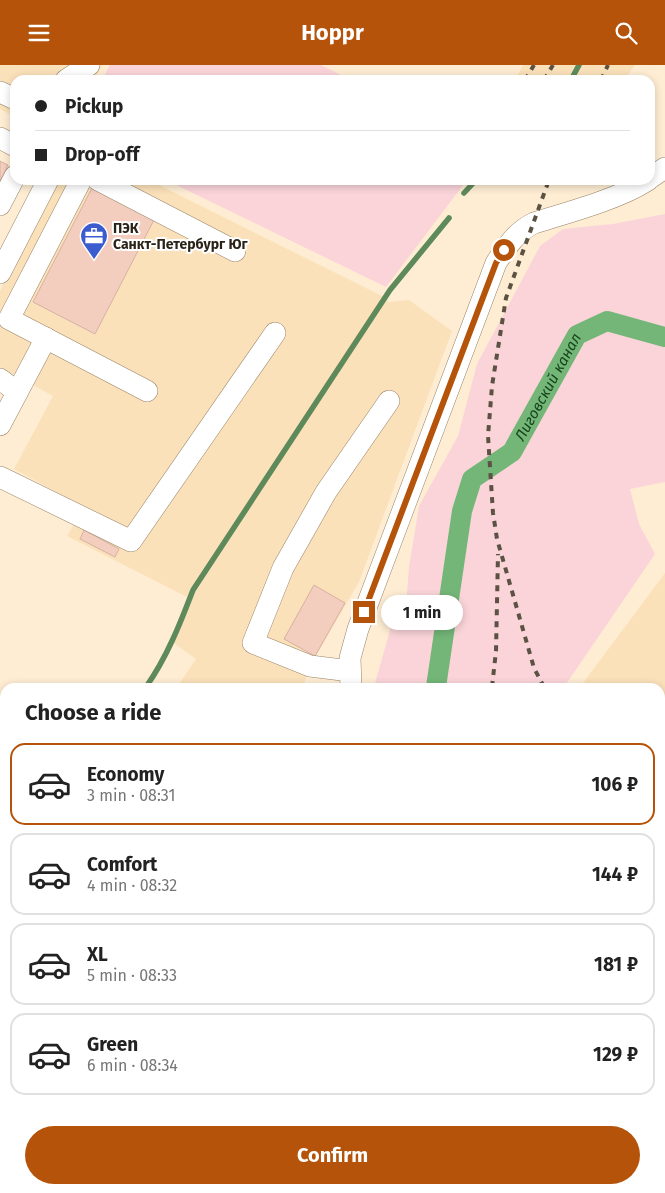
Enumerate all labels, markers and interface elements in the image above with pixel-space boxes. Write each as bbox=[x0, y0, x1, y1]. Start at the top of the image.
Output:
icon: menu bbox=[25, 19, 53, 47]
text: Hoppr bbox=[301, 19, 364, 46]
icon: search bbox=[612, 19, 640, 47]
text: Pickup bbox=[65, 95, 123, 118]
text: Drop-off bbox=[65, 143, 139, 166]
place label: ПЭК Санкт-Петербург Юг bbox=[113, 220, 248, 253]
office icon: ПЭК Санкт-Петербург Юг bbox=[79, 221, 109, 260]
route start bbox=[493, 239, 515, 261]
water label: Лиговский канал bbox=[511, 330, 585, 445]
callout: 1 min bbox=[382, 595, 464, 629]
route end bbox=[353, 601, 375, 623]
text: 1 min bbox=[403, 603, 441, 622]
text: Choose a ride bbox=[25, 699, 161, 726]
icon: car bbox=[27, 762, 72, 807]
text: Economy bbox=[87, 763, 164, 786]
text: 106 ₽ bbox=[592, 773, 638, 796]
text: 3 min · 08:31 bbox=[87, 786, 175, 805]
icon: car bbox=[27, 852, 72, 897]
text: Comfort bbox=[87, 853, 157, 876]
text: 144 ₽ bbox=[592, 863, 638, 886]
text: 4 min · 08:32 bbox=[87, 876, 177, 895]
icon: car bbox=[27, 942, 72, 987]
text: XL bbox=[87, 943, 108, 966]
text: 181 ₽ bbox=[594, 953, 638, 976]
text: 5 min · 08:33 bbox=[87, 966, 177, 985]
icon: car bbox=[27, 1032, 72, 1077]
text: Green bbox=[87, 1033, 138, 1056]
text: 129 ₽ bbox=[593, 1043, 638, 1066]
text: 6 min · 08:34 bbox=[87, 1056, 178, 1075]
button: Confirm bbox=[25, 1126, 640, 1184]

